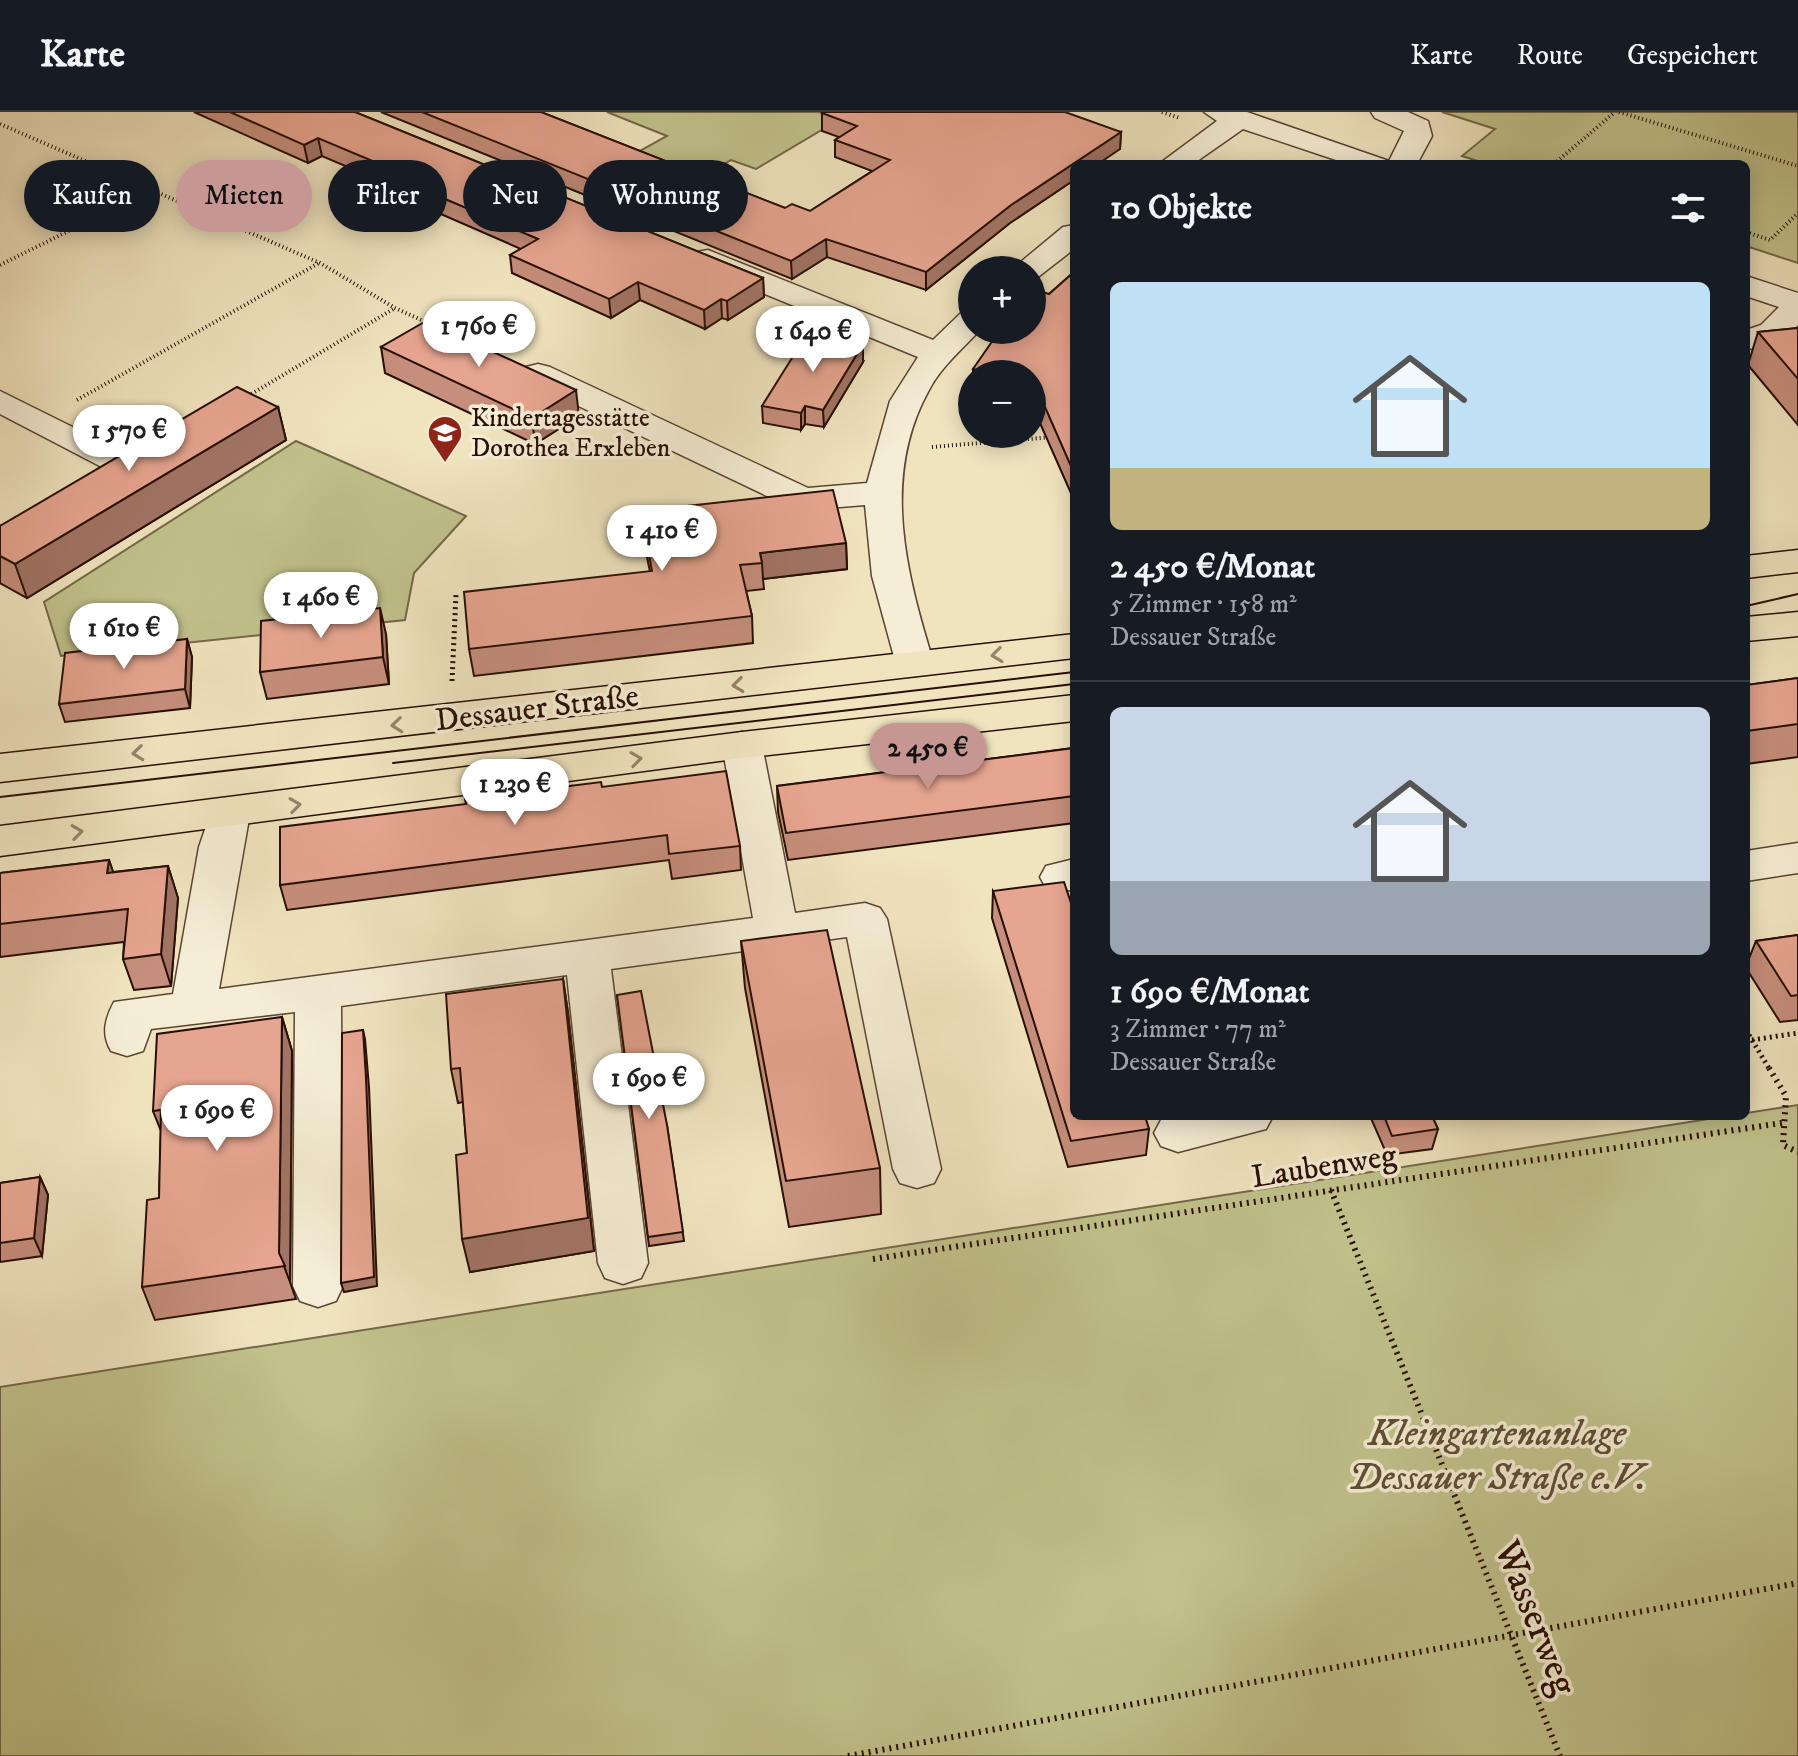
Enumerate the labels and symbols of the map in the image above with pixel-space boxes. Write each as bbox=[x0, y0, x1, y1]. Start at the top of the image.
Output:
pin: 1 760 € bbox=[405, 301, 553, 369]
pin: 1 640 € bbox=[739, 306, 887, 374]
place label: Kindertagesstätte Dorothea Erxleben bbox=[471, 402, 671, 465]
pin: 1 570 € bbox=[55, 405, 203, 473]
school or university icon: Kindertagesstätte Dorothea Erxleben bbox=[426, 414, 464, 464]
pin: 1 410 € bbox=[588, 505, 736, 573]
pin: 1 460 € bbox=[247, 572, 395, 640]
pin: 1 610 € bbox=[50, 603, 198, 671]
one-way arrow bbox=[990, 646, 1003, 663]
one-way arrow bbox=[731, 676, 744, 693]
street label: Dessauer Straße bbox=[433, 677, 641, 741]
one-way arrow bbox=[390, 716, 403, 733]
pin: 2 450 € bbox=[854, 723, 1002, 791]
one-way arrow bbox=[131, 745, 144, 762]
one-way arrow bbox=[629, 751, 643, 768]
pin: 1 230 € bbox=[441, 759, 589, 827]
one-way arrow bbox=[289, 796, 302, 813]
one-way arrow bbox=[71, 824, 84, 841]
pin: 1 690 € bbox=[575, 1053, 723, 1121]
pin: 1 690 € bbox=[143, 1085, 291, 1153]
street label: Laubenweg bbox=[1249, 1136, 1400, 1198]
park label: Kleingartenanlage Dessauer Straße e.V. bbox=[1348, 1410, 1649, 1502]
street label: Wasserweg bbox=[1482, 1533, 1588, 1703]

